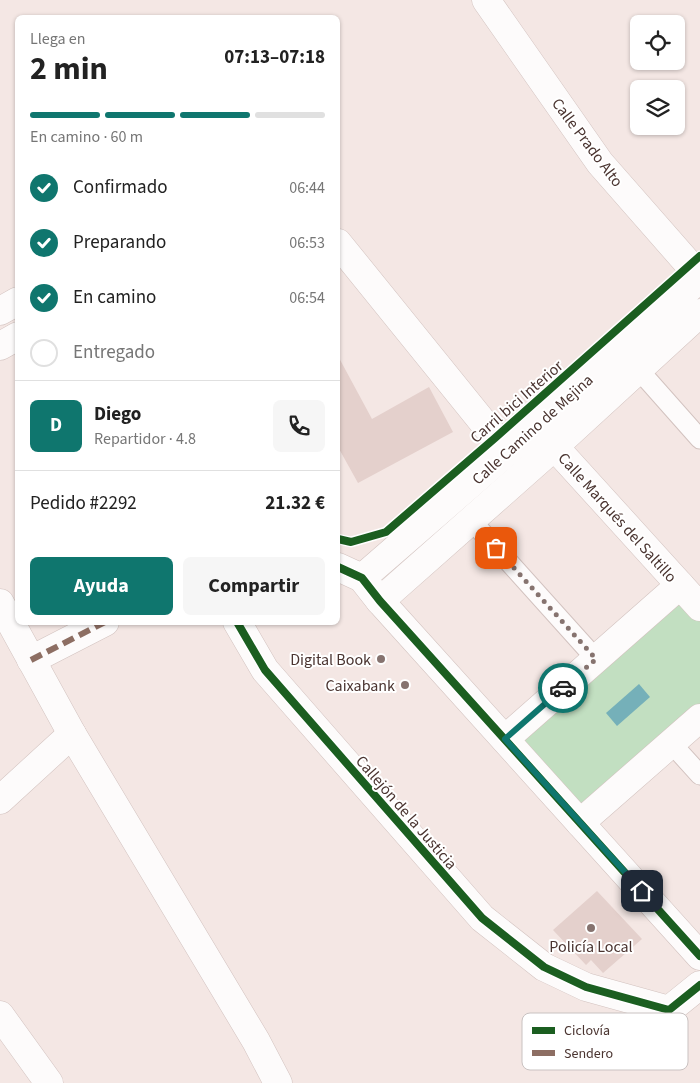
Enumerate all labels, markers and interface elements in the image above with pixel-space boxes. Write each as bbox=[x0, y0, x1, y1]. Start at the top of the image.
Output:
map controls bbox=[630, 15, 685, 135]
button: locate bbox=[630, 15, 685, 70]
text: Llega en bbox=[30, 28, 85, 50]
text: 07:13–07:18 bbox=[224, 44, 325, 71]
text: 2 min bbox=[30, 46, 108, 92]
button: layers bbox=[630, 80, 685, 135]
street label: Calle Prado Alto bbox=[546, 94, 628, 192]
text: En camino · 60 m bbox=[30, 126, 143, 148]
icon: check bbox=[30, 174, 58, 202]
text: Confirmado bbox=[73, 174, 168, 201]
text: 06:44 bbox=[289, 177, 325, 199]
icon: check bbox=[30, 229, 58, 257]
text: Preparando bbox=[73, 229, 166, 256]
text: 06:53 bbox=[289, 232, 325, 254]
icon: check bbox=[30, 284, 58, 312]
text: En camino bbox=[73, 284, 156, 311]
text: 06:54 bbox=[289, 287, 325, 309]
text: Entregado bbox=[73, 339, 155, 366]
street label: Carril bici Interior bbox=[465, 355, 568, 448]
street label: Calle Camino de Mejina bbox=[467, 369, 598, 490]
button: phone bbox=[273, 400, 325, 452]
text: Diego bbox=[94, 401, 141, 428]
text: D bbox=[50, 412, 62, 439]
text: Repartidor · 4.8 bbox=[94, 428, 196, 450]
street label: Calle Marqués del Saltillo bbox=[553, 448, 682, 587]
text: Pedido #2292 bbox=[30, 490, 137, 517]
text: 21.32 € bbox=[265, 490, 325, 517]
pin bbox=[475, 527, 517, 569]
icon: bag bbox=[482, 534, 510, 562]
button: Ayuda bbox=[30, 557, 173, 615]
button: Compartir bbox=[183, 557, 325, 615]
place label: Digital Book bbox=[290, 649, 371, 671]
marker: Digital Book bbox=[375, 653, 387, 665]
courier bbox=[538, 663, 588, 713]
icon: car bbox=[549, 674, 577, 702]
place label: Caixabank bbox=[325, 675, 395, 697]
marker: Caixabank bbox=[399, 679, 411, 691]
street label: Callejón de la Justicia bbox=[351, 751, 462, 874]
pin bbox=[621, 870, 663, 912]
icon: home bbox=[628, 877, 656, 905]
marker: Policía Local bbox=[585, 922, 597, 934]
place label: Policía Local bbox=[549, 936, 633, 958]
legend bbox=[522, 1013, 688, 1070]
text: Ciclovía bbox=[564, 1021, 610, 1041]
text: Sendero bbox=[564, 1044, 613, 1064]

